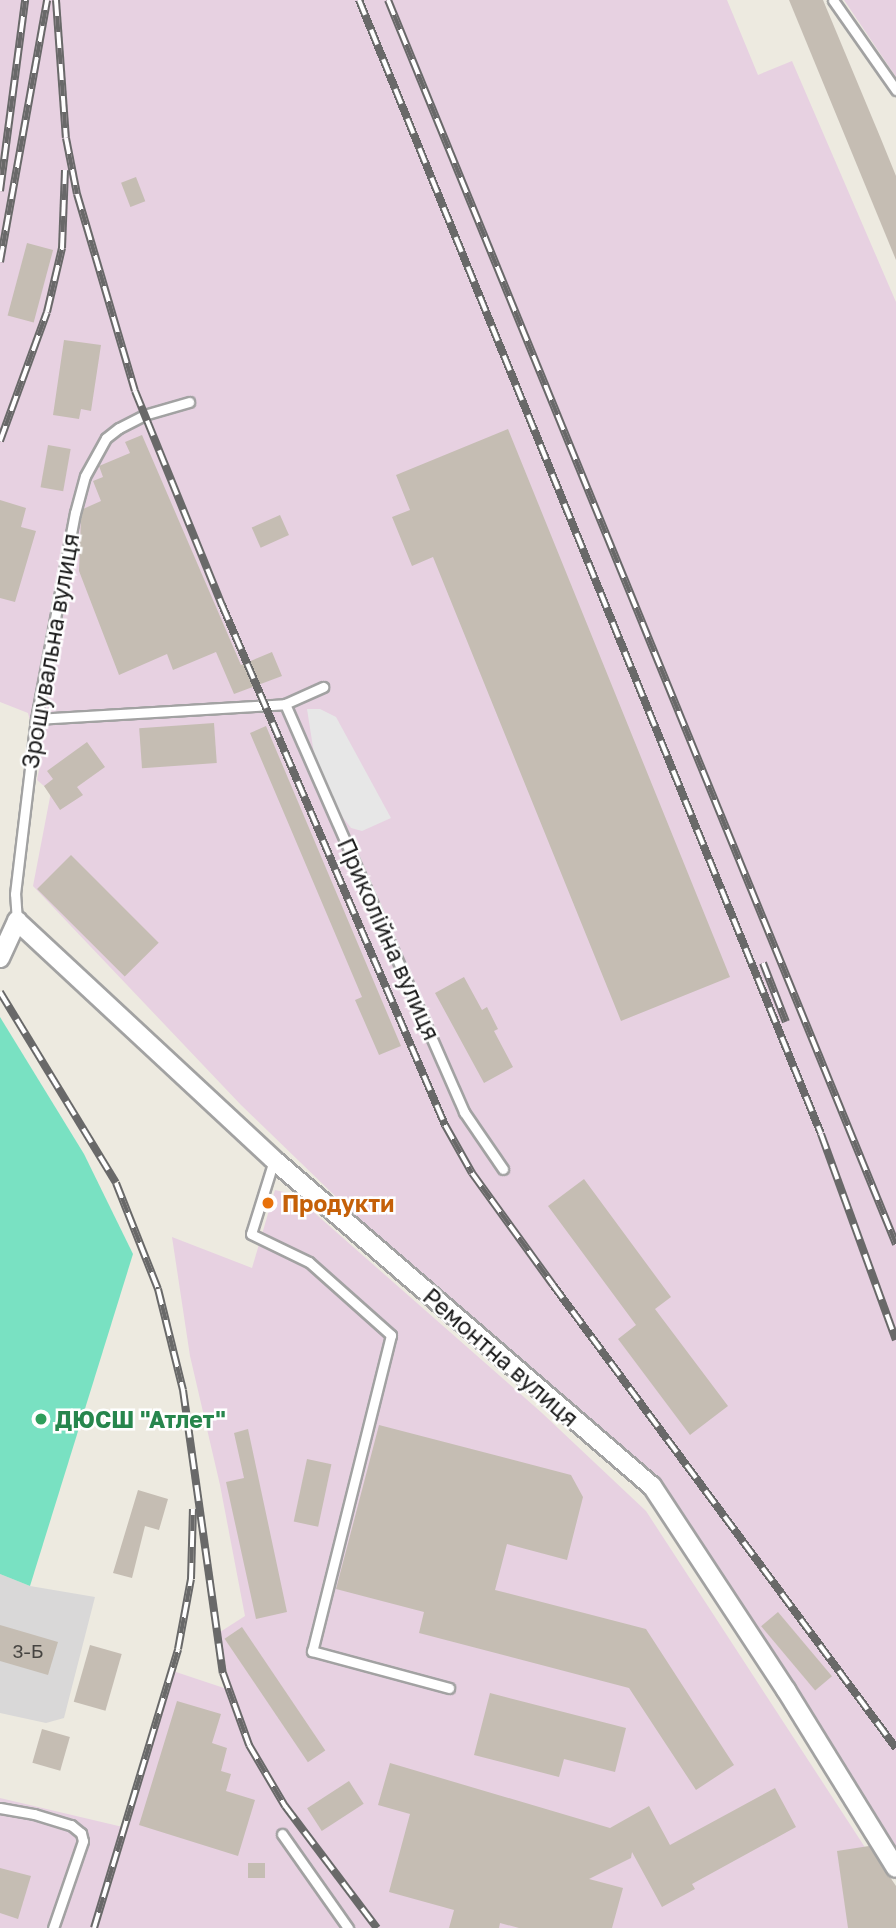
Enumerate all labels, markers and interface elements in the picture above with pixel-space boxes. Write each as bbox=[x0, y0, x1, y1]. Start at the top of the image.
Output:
street label: Зрошувальна вулиця bbox=[16, 531, 84, 771]
street label: Приколійна вулиця bbox=[332, 834, 446, 1044]
place label: Продукти bbox=[282, 1189, 394, 1217]
marker: Продукти bbox=[260, 1195, 276, 1211]
street label: Ремонтна вулиця bbox=[418, 1282, 584, 1432]
place label: ДЮСШ "Атлет" bbox=[55, 1405, 226, 1433]
marker: ДЮСШ "Атлет" bbox=[33, 1411, 49, 1427]
house number: 3-Б bbox=[13, 1640, 43, 1662]

